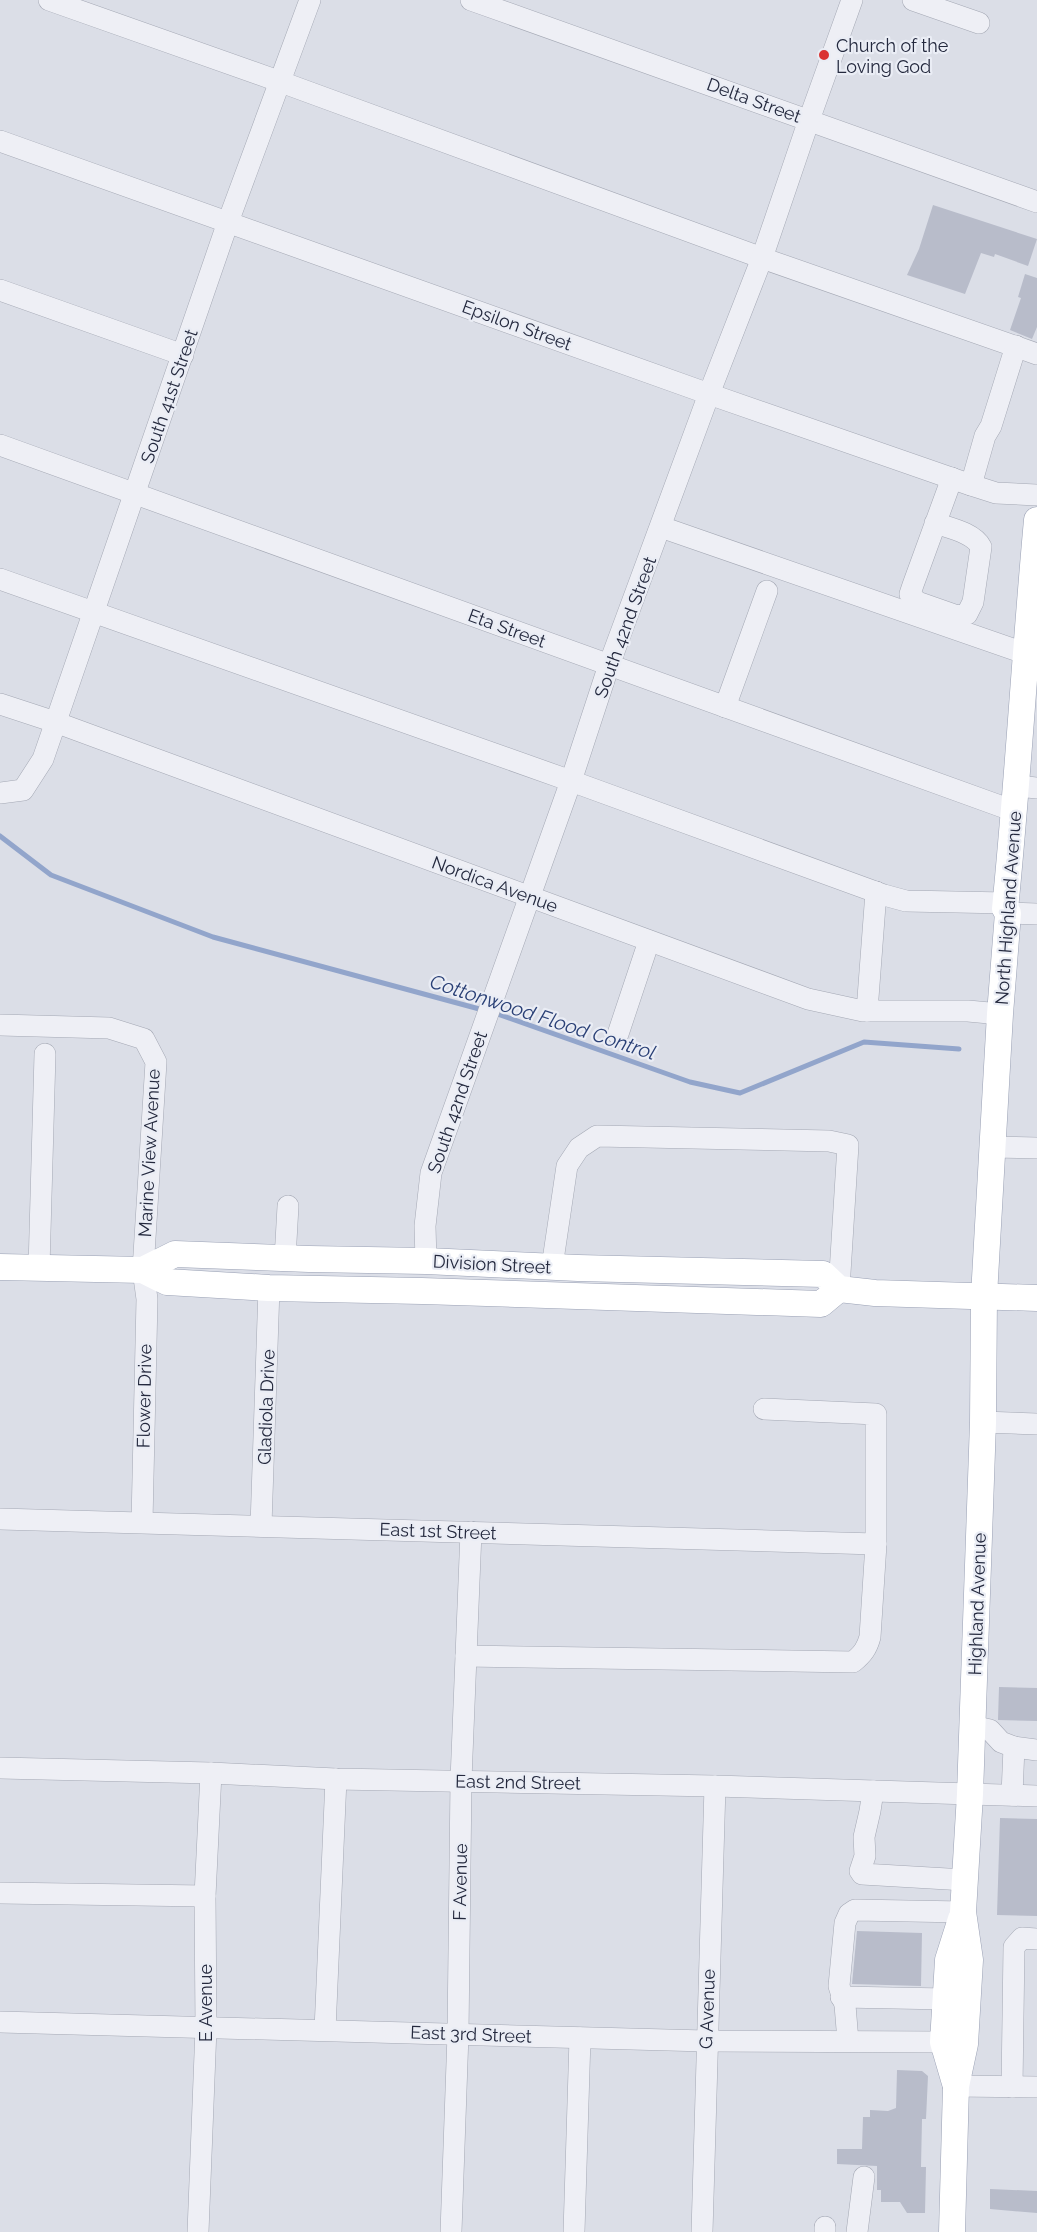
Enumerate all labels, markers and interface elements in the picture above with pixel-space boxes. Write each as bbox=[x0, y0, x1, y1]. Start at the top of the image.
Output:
place label: Church of the Loving God bbox=[836, 35, 949, 77]
marker: Church of the Loving God bbox=[817, 48, 831, 62]
street label: Delta Street bbox=[704, 73, 804, 127]
street label: Epsilon Street bbox=[459, 295, 575, 355]
street label: South 41st Street bbox=[136, 326, 202, 466]
street label: South 42nd Street bbox=[590, 553, 660, 701]
street label: Eta Street bbox=[465, 604, 549, 652]
street label: North Highland Avenue bbox=[991, 810, 1025, 1006]
street label: Nordica Avenue bbox=[429, 851, 561, 917]
water label: Cottonwood Flood Control bbox=[427, 969, 659, 1065]
street label: South 42nd Street bbox=[423, 1028, 491, 1176]
street label: Marine View Avenue bbox=[134, 1068, 164, 1238]
street label: Division Street bbox=[432, 1250, 552, 1278]
street label: Flower Drive bbox=[133, 1343, 155, 1448]
street label: Gladiola Drive bbox=[253, 1348, 279, 1465]
street label: East 1st Street bbox=[379, 1518, 497, 1544]
street label: Highland Avenue bbox=[964, 1532, 990, 1676]
street label: East 2nd Street bbox=[455, 1770, 581, 1794]
street label: F Avenue bbox=[449, 1843, 471, 1921]
street label: E Avenue bbox=[195, 1963, 216, 2042]
street label: G Avenue bbox=[695, 1968, 719, 2049]
street label: East 3rd Street bbox=[410, 2021, 532, 2047]

